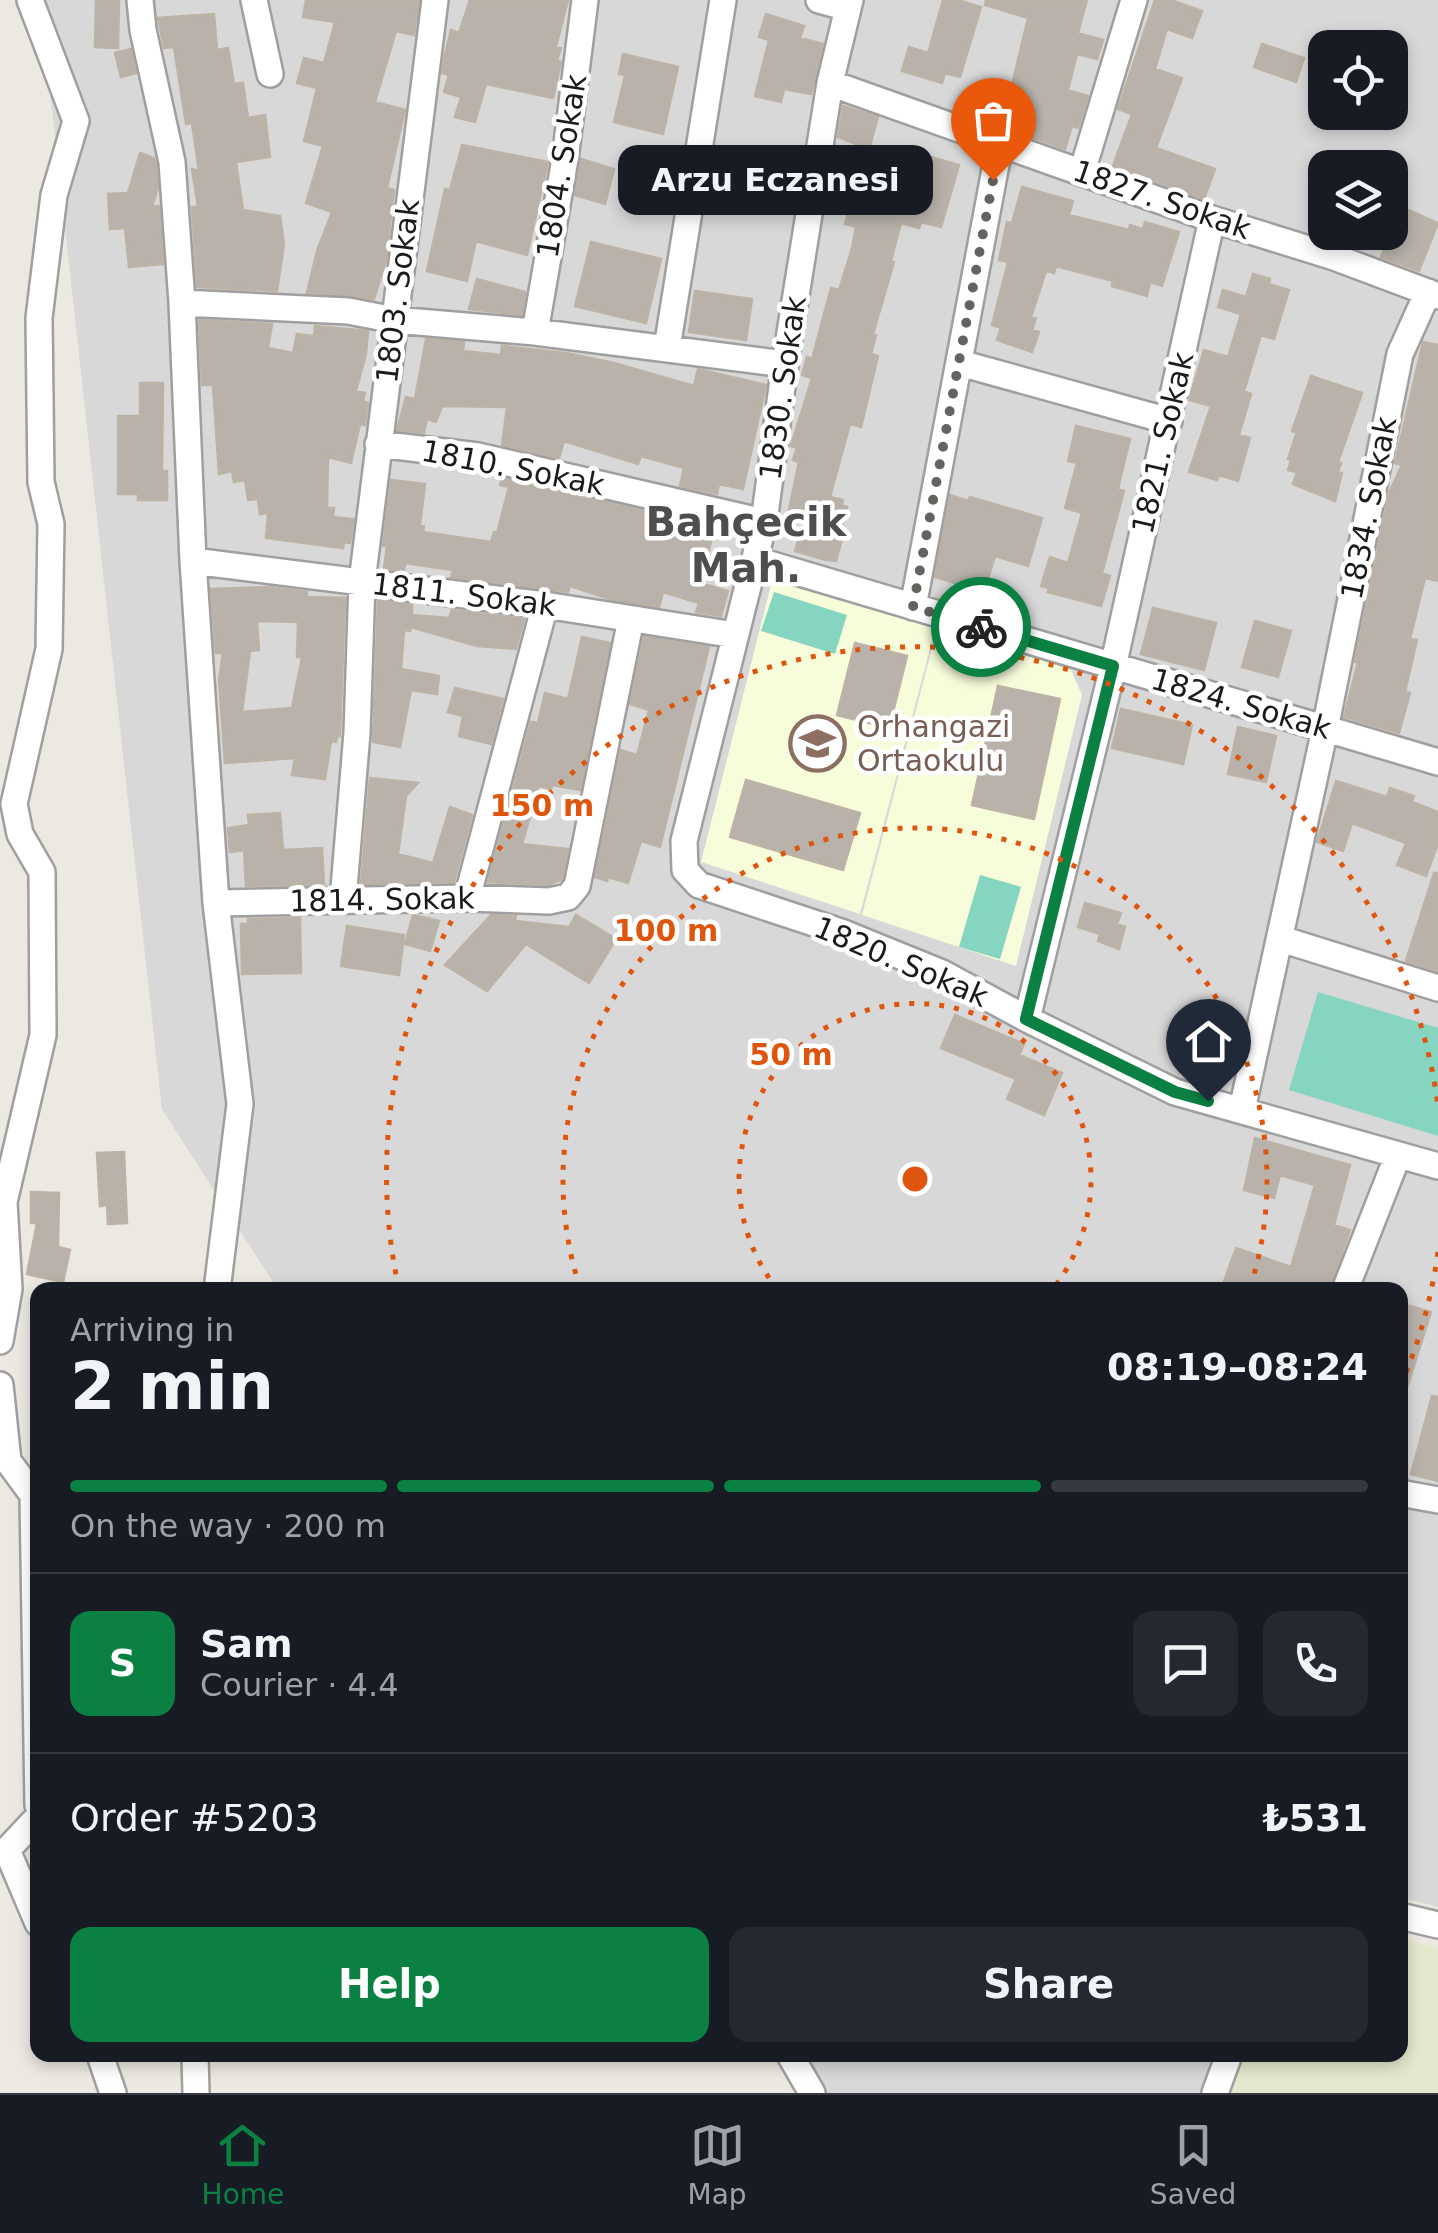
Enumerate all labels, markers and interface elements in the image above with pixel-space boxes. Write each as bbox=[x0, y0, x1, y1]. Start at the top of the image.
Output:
map controls bbox=[1308, 30, 1408, 250]
button: locate bbox=[1308, 30, 1408, 130]
street label: 1804. Sokak bbox=[530, 71, 593, 260]
pin bbox=[951, 78, 1036, 181]
icon: bag bbox=[966, 93, 1021, 148]
callout: Arzu Eczanesi bbox=[618, 145, 933, 215]
button: layers bbox=[1308, 150, 1408, 250]
street label: 1827. Sokak bbox=[1069, 153, 1256, 246]
text: Arzu Eczanesi bbox=[651, 161, 900, 199]
street label: 1803. Sokak bbox=[369, 196, 426, 385]
street label: 1830. Sokak bbox=[752, 293, 813, 482]
street label: 1821. Sokak bbox=[1125, 348, 1201, 537]
street label: 1834. Sokak bbox=[1334, 413, 1403, 602]
street label: 1810. Sokak bbox=[419, 433, 608, 502]
district label: Bahçecik Mah. bbox=[646, 499, 848, 591]
street label: 1811. Sokak bbox=[370, 566, 559, 623]
courier bbox=[931, 577, 1031, 677]
icon: bike bbox=[954, 600, 1009, 655]
street label: 1824. Sokak bbox=[1147, 661, 1336, 746]
place label: Orhangazi Ortaokulu bbox=[857, 709, 1010, 778]
school or university icon: Orhangazi Ortaokulu bbox=[788, 714, 848, 774]
text: 150 m bbox=[490, 788, 594, 823]
street label: 1814. Sokak bbox=[289, 880, 476, 919]
street label: 1820. Sokak bbox=[809, 909, 994, 1014]
text: 100 m bbox=[614, 913, 718, 948]
pin bbox=[1166, 999, 1251, 1102]
icon: home bbox=[1181, 1014, 1236, 1069]
text: 50 m bbox=[749, 1037, 833, 1072]
centre of rings bbox=[897, 1161, 933, 1197]
text: Arriving in bbox=[70, 1311, 234, 1349]
text: 08:19–08:24 bbox=[1107, 1345, 1368, 1389]
text: 2 min bbox=[70, 1349, 274, 1424]
text: On the way · 200 m bbox=[70, 1507, 386, 1545]
button: chat bbox=[1133, 1611, 1238, 1716]
button: phone bbox=[1263, 1611, 1368, 1716]
text: Sam bbox=[200, 1622, 293, 1666]
text: S bbox=[109, 1641, 136, 1685]
text: Courier · 4.4 bbox=[200, 1666, 399, 1704]
text: Order #5203 bbox=[70, 1796, 319, 1840]
text: ₺531 bbox=[1262, 1796, 1368, 1840]
button: Help bbox=[70, 1927, 709, 2042]
button: Share bbox=[729, 1927, 1368, 2042]
tab: Home bbox=[202, 2118, 284, 2211]
tab: Map bbox=[688, 2118, 747, 2211]
tab: Saved bbox=[1150, 2118, 1236, 2211]

